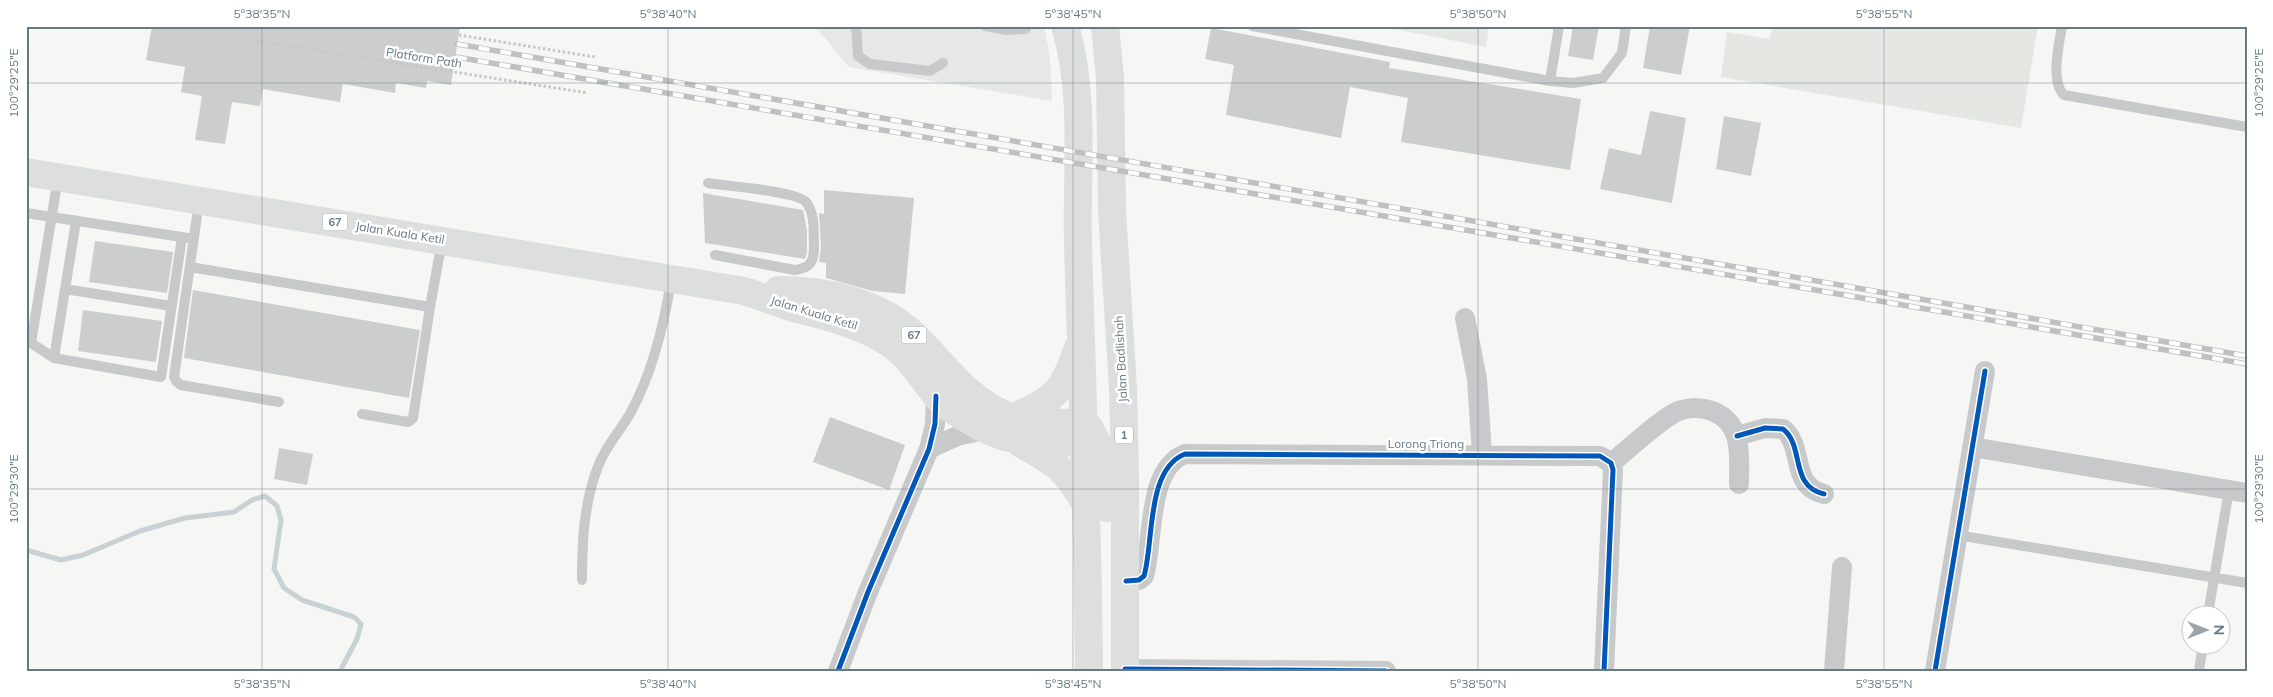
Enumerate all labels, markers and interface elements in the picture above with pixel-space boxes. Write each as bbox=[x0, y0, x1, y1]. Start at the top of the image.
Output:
text: 5°38'35"N bbox=[234, 6, 290, 21]
text: 5°38'40"N bbox=[640, 6, 696, 21]
text: 5°38'45"N bbox=[1045, 6, 1101, 21]
text: 5°38'50"N bbox=[1450, 6, 1506, 21]
text: 5°38'55"N bbox=[1856, 6, 1912, 21]
street label: Platform Path bbox=[385, 44, 463, 71]
text: 100°29'25"E bbox=[6, 48, 21, 118]
text: 100°29'25"E bbox=[2251, 48, 2266, 118]
road number: 67 bbox=[322, 213, 348, 230]
street label: Jalan Kuala Ketil bbox=[354, 218, 446, 247]
street label: Jalan Kuala Ketil bbox=[769, 292, 859, 333]
street label: Jalan Badlishah bbox=[1111, 315, 1130, 403]
road number: 67 bbox=[902, 326, 926, 344]
road number: 1 bbox=[1115, 426, 1133, 444]
street label: Lorong Triong bbox=[1388, 436, 1464, 451]
text: 100°29'30"E bbox=[6, 454, 21, 524]
text: 100°29'30"E bbox=[2251, 454, 2266, 524]
north arrow bbox=[2180, 604, 2230, 654]
text: N bbox=[2210, 625, 2228, 635]
text: 5°38'35"N bbox=[234, 676, 290, 691]
text: 5°38'40"N bbox=[640, 676, 696, 691]
text: 5°38'45"N bbox=[1045, 676, 1101, 691]
text: 5°38'50"N bbox=[1450, 676, 1506, 691]
text: 5°38'55"N bbox=[1856, 676, 1912, 691]

